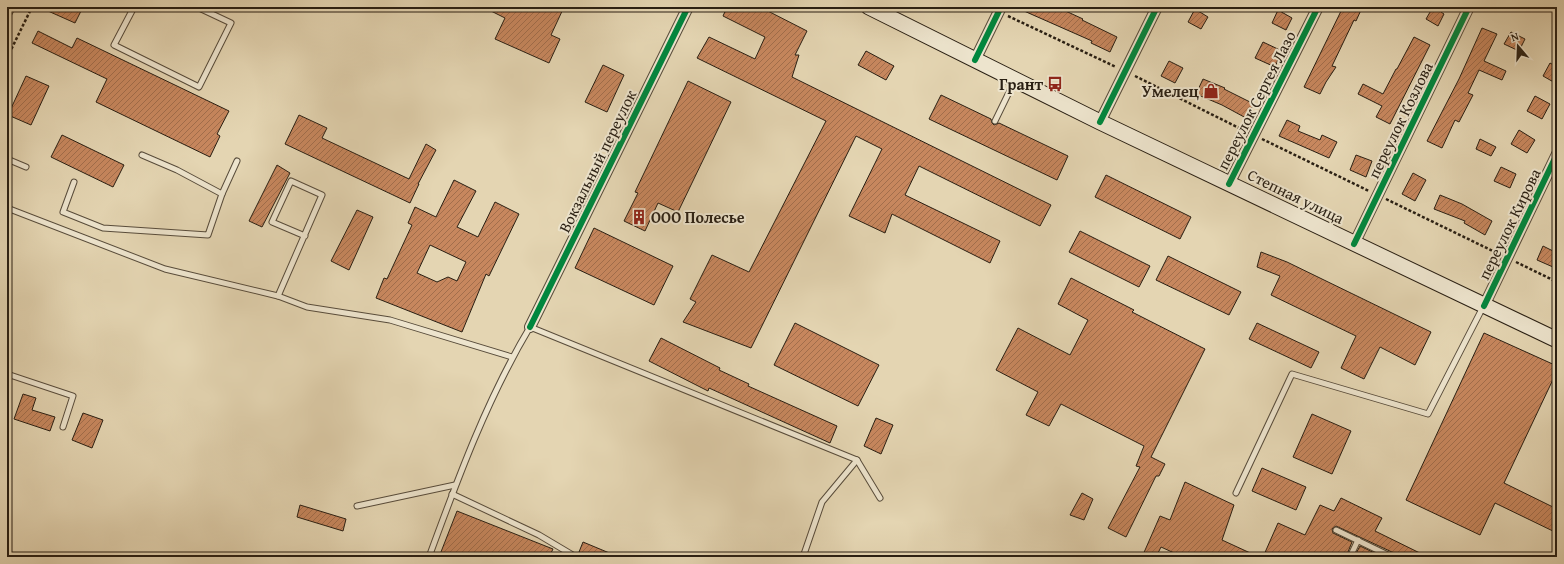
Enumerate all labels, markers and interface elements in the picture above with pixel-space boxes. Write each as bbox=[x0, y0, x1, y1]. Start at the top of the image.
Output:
street label: переулок Сергея Лазо bbox=[1211, 26, 1301, 174]
north arrow bbox=[1498, 26, 1538, 66]
text: N bbox=[1509, 28, 1521, 45]
street label: переулок Козлова bbox=[1361, 57, 1439, 182]
place label: Грант bbox=[999, 72, 1043, 96]
bus stop icon: Грант bbox=[1046, 75, 1064, 93]
place label: Умелец bbox=[1142, 79, 1199, 103]
shop icon: Умелец bbox=[1202, 82, 1220, 100]
street label: Вокзальный переулок bbox=[552, 85, 642, 236]
street label: Степная улица bbox=[1244, 162, 1349, 230]
street label: переулок Кирова bbox=[1472, 164, 1547, 284]
place label: ООО Полесье bbox=[651, 205, 745, 229]
building icon: ООО Полесье bbox=[630, 208, 648, 226]

